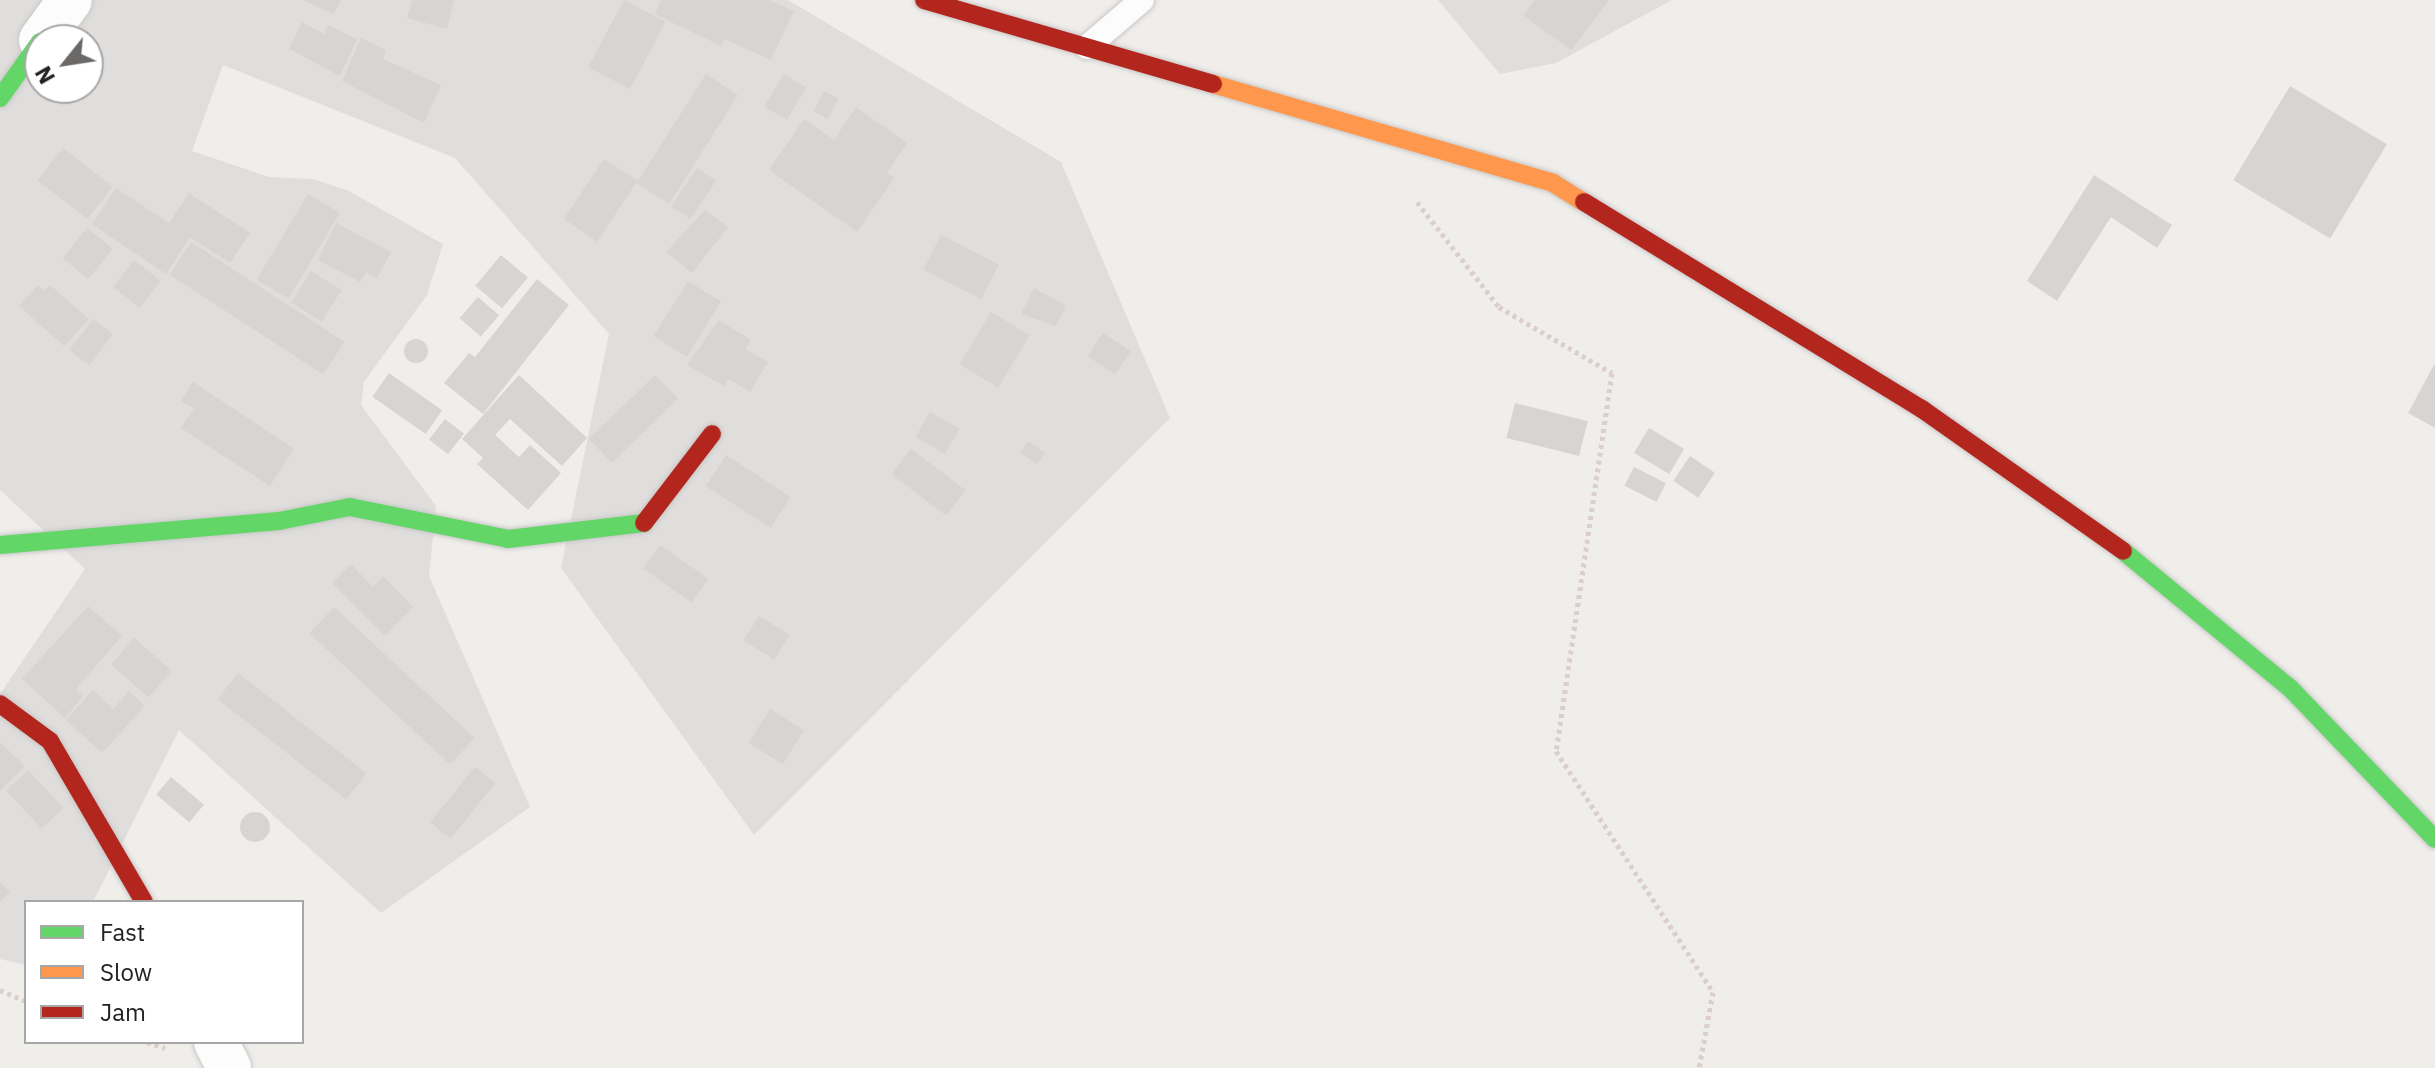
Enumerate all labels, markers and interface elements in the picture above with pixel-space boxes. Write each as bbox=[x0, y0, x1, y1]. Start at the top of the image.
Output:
north arrow bbox=[24, 24, 104, 104]
text: N bbox=[28, 61, 61, 89]
legend bbox=[24, 900, 304, 1044]
text: Fast bbox=[100, 916, 145, 948]
text: Slow bbox=[100, 956, 152, 988]
text: Jam bbox=[100, 996, 146, 1028]

